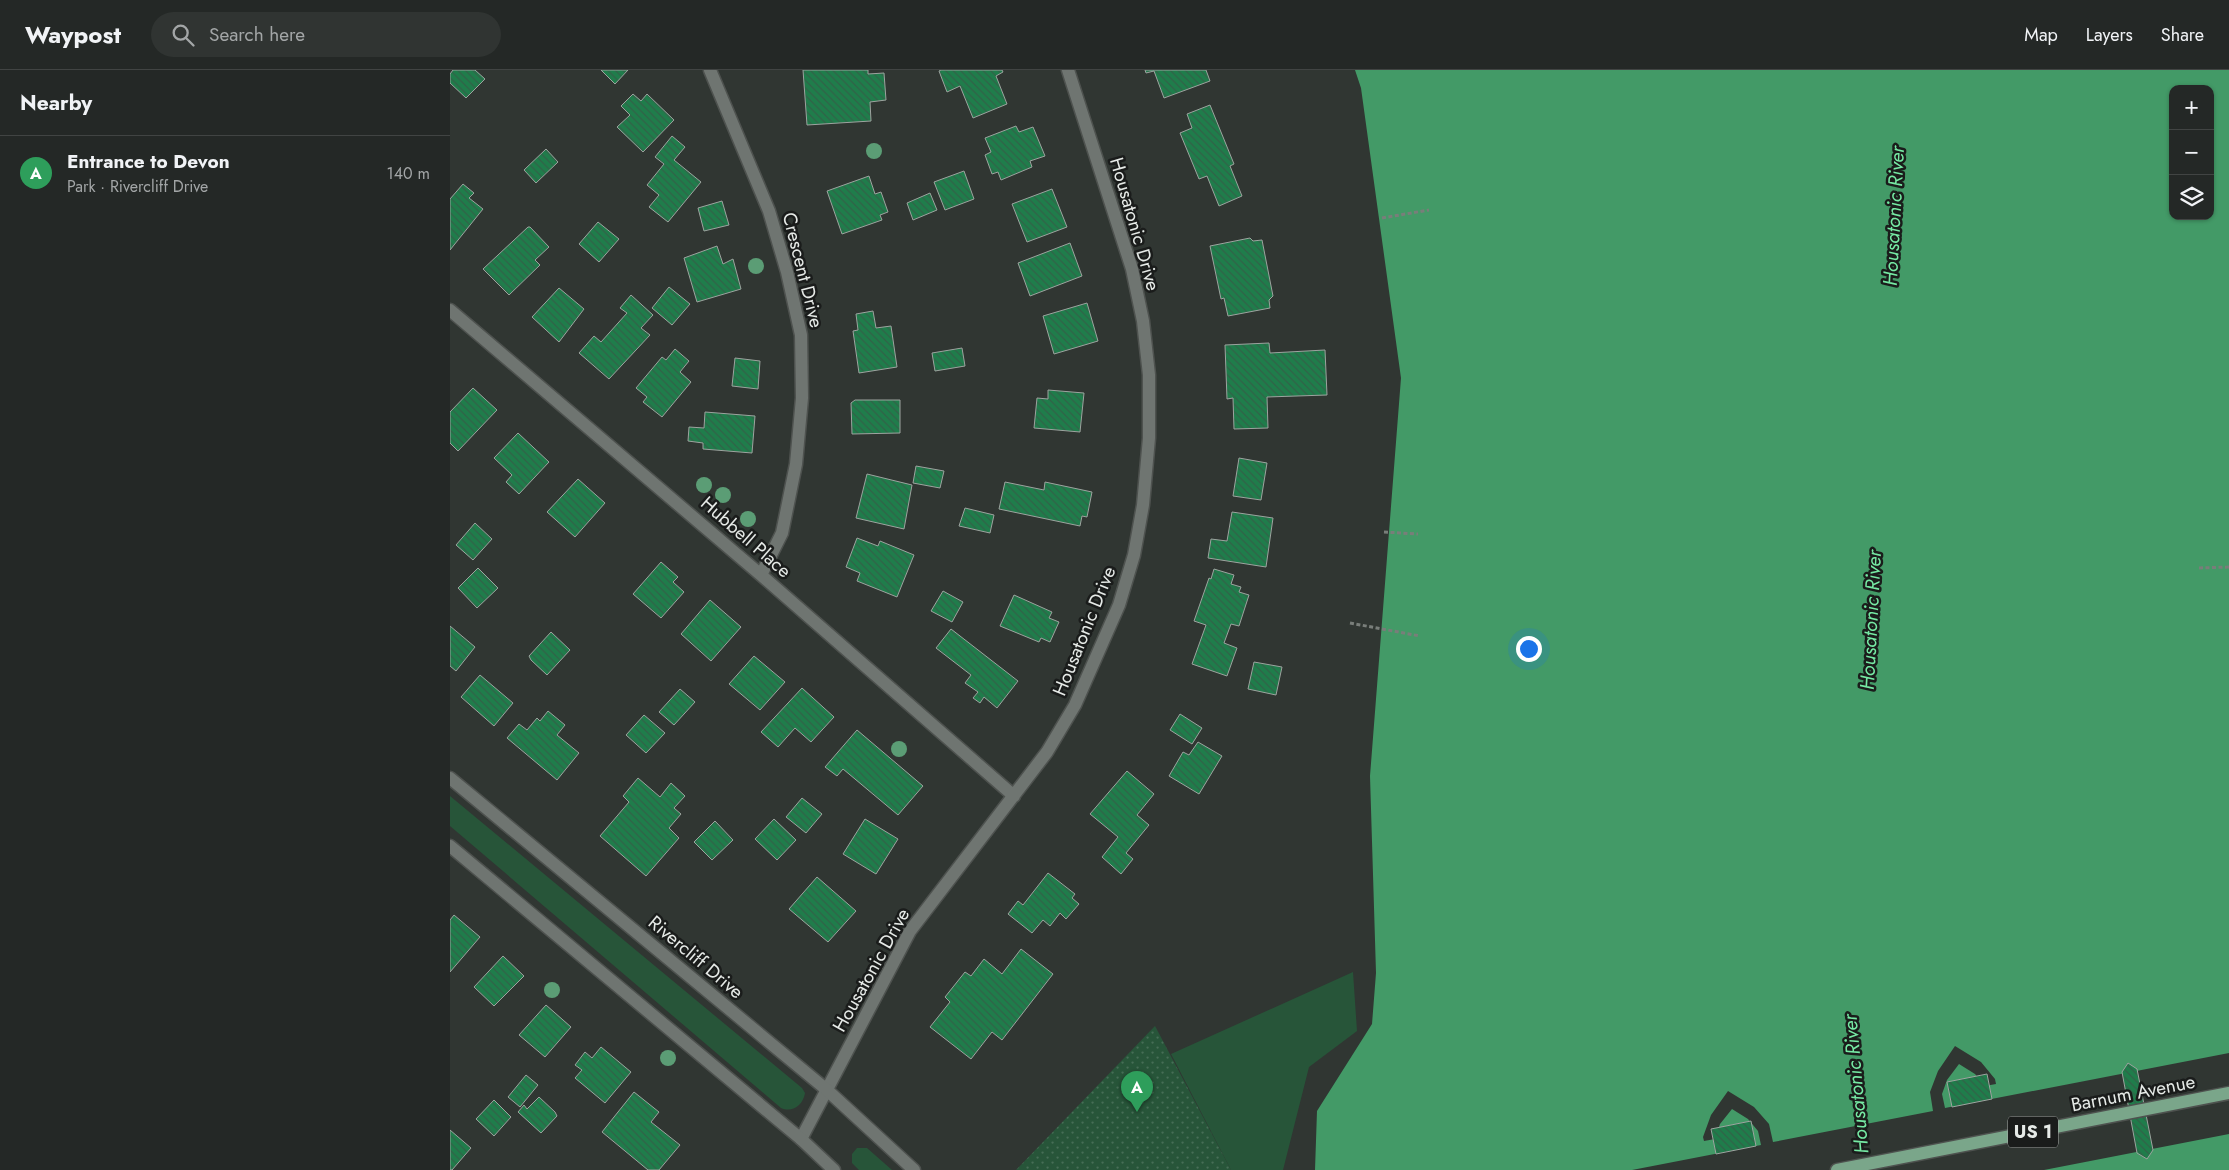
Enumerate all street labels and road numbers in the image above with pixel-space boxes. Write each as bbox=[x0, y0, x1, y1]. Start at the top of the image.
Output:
street label: Housatonic Drive bbox=[1103, 154, 1167, 294]
street label: Crescent Drive bbox=[776, 209, 830, 331]
street label: Hubbell Place bbox=[695, 490, 797, 584]
street label: Housatonic Drive bbox=[1046, 562, 1122, 700]
street label: Housatonic Drive bbox=[826, 903, 916, 1037]
street label: Rivercliff Drive bbox=[643, 909, 750, 1005]
street label: Barnum Avenue bbox=[2069, 1068, 2198, 1118]
road number: US 1 bbox=[2008, 1116, 2058, 1148]

